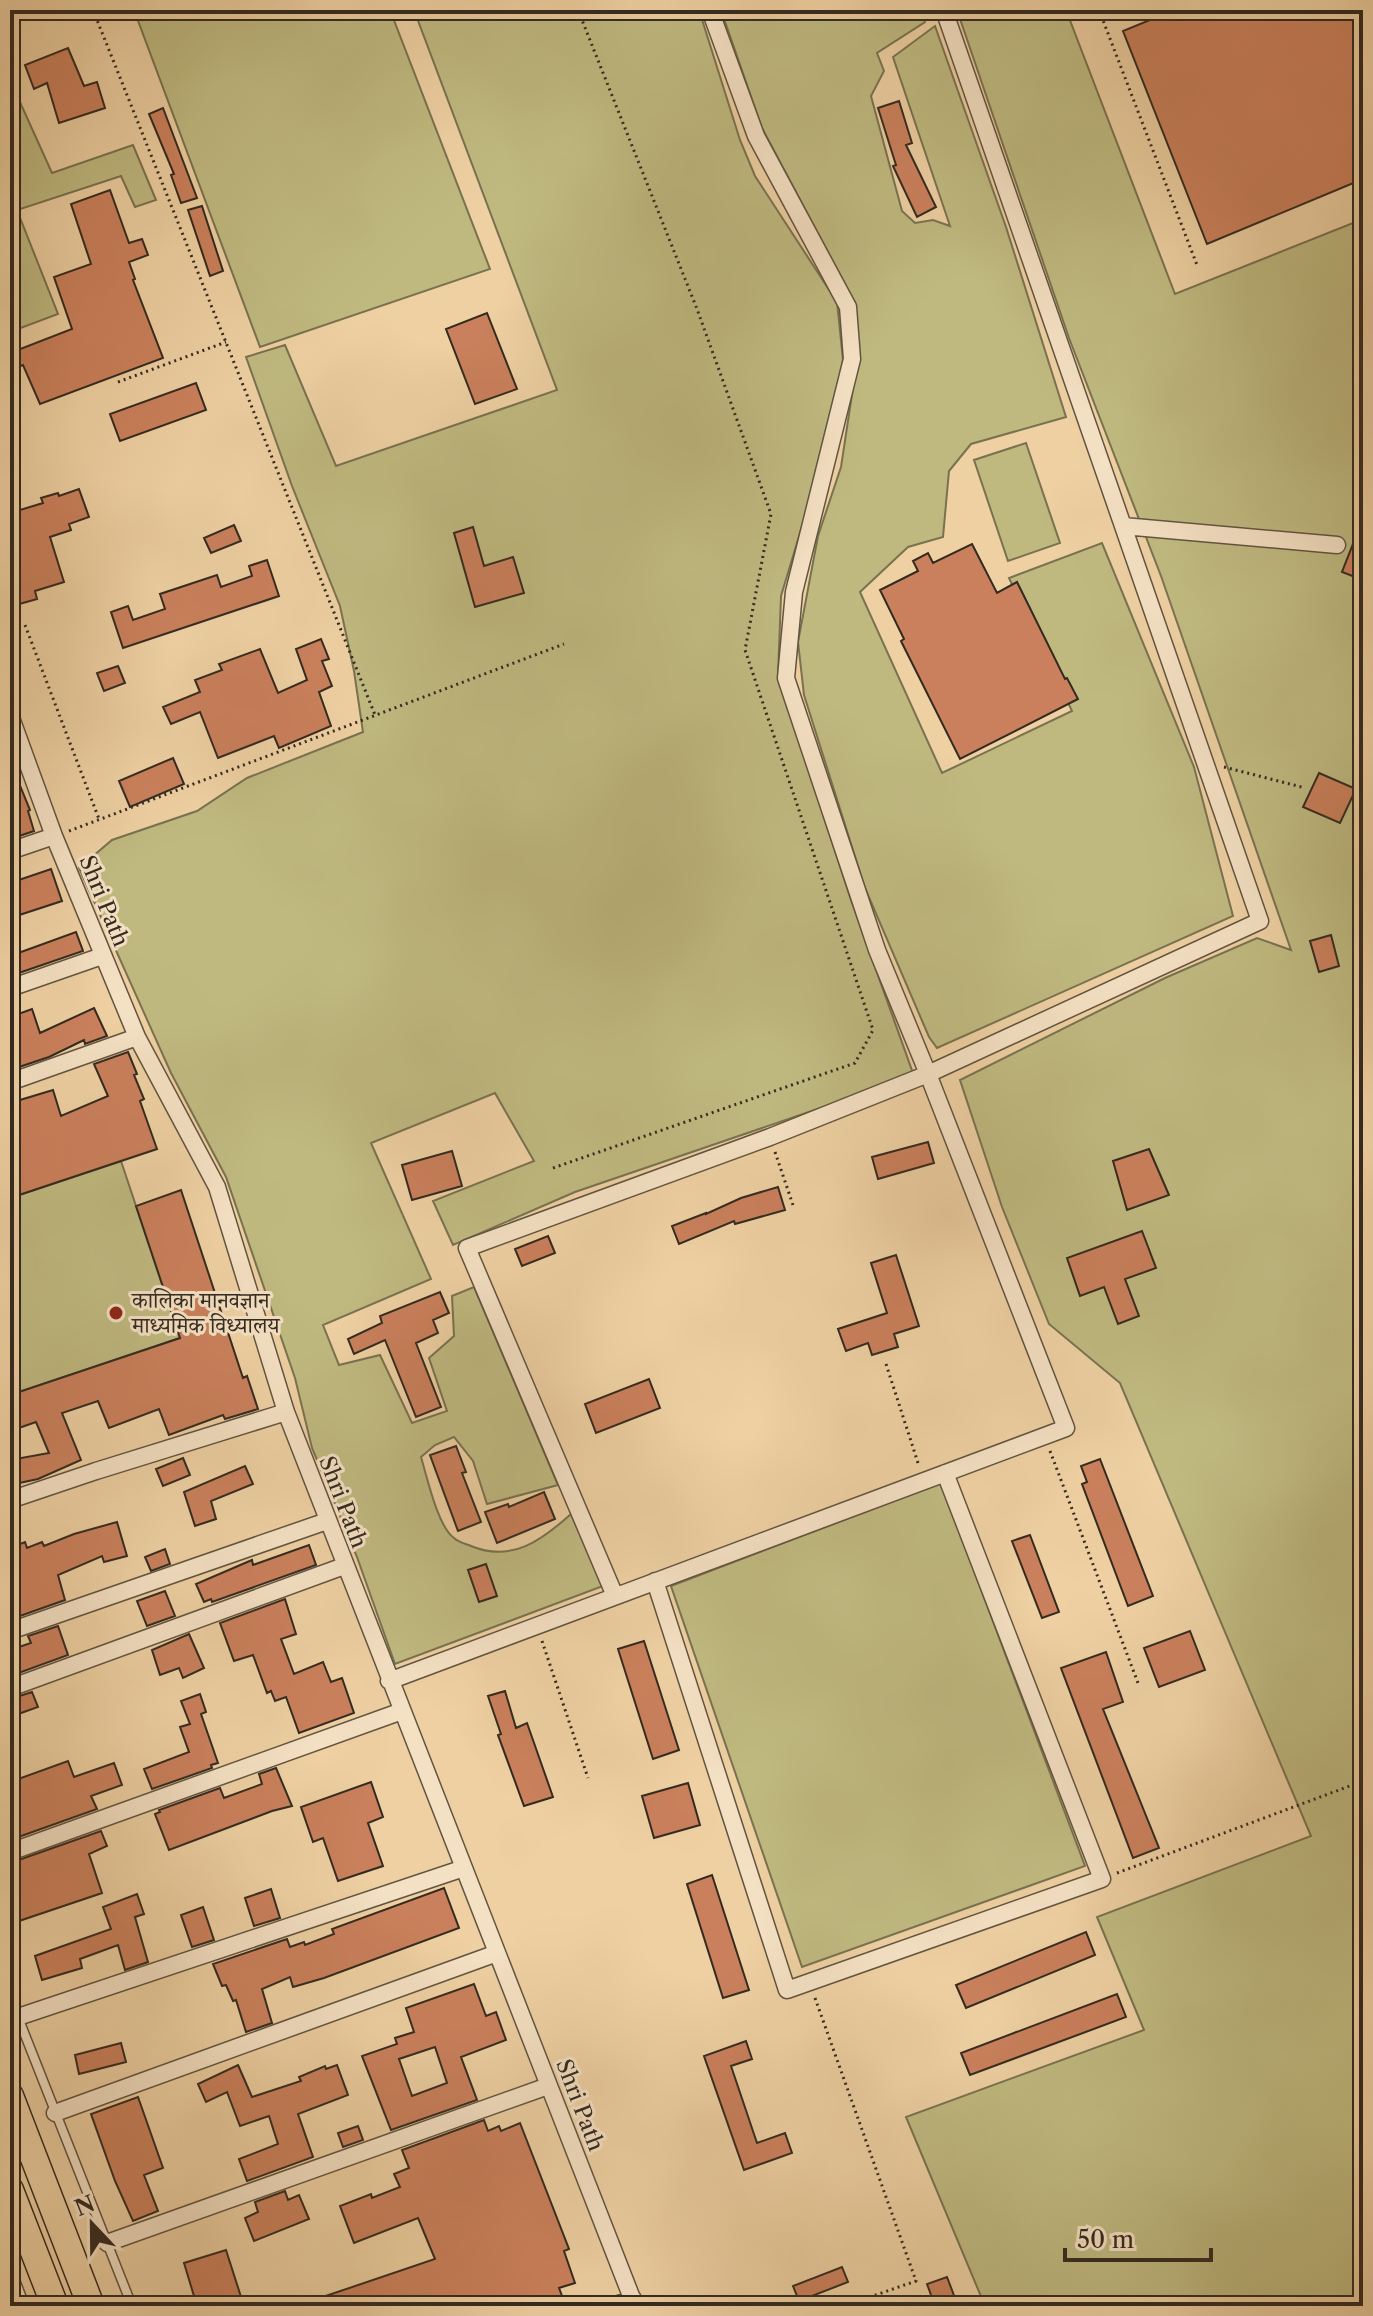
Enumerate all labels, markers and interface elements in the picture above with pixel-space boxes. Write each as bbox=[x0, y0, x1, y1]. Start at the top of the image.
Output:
street label: Shri Path bbox=[73, 851, 135, 951]
place label: कालिका मानवज्ञान माध्यमिक विध्यालय bbox=[131, 1287, 281, 1339]
marker: कालिका मानवज्ञान माध्यमिक विध्यालय bbox=[107, 1304, 125, 1322]
street label: Shri Path bbox=[313, 1452, 373, 1552]
street label: Shri Path bbox=[550, 2055, 610, 2155]
north arrow bbox=[52, 2184, 132, 2264]
text: N bbox=[71, 2190, 99, 2222]
scale bar bbox=[1065, 2212, 1211, 2262]
text: 50 m bbox=[1077, 2225, 1134, 2254]

